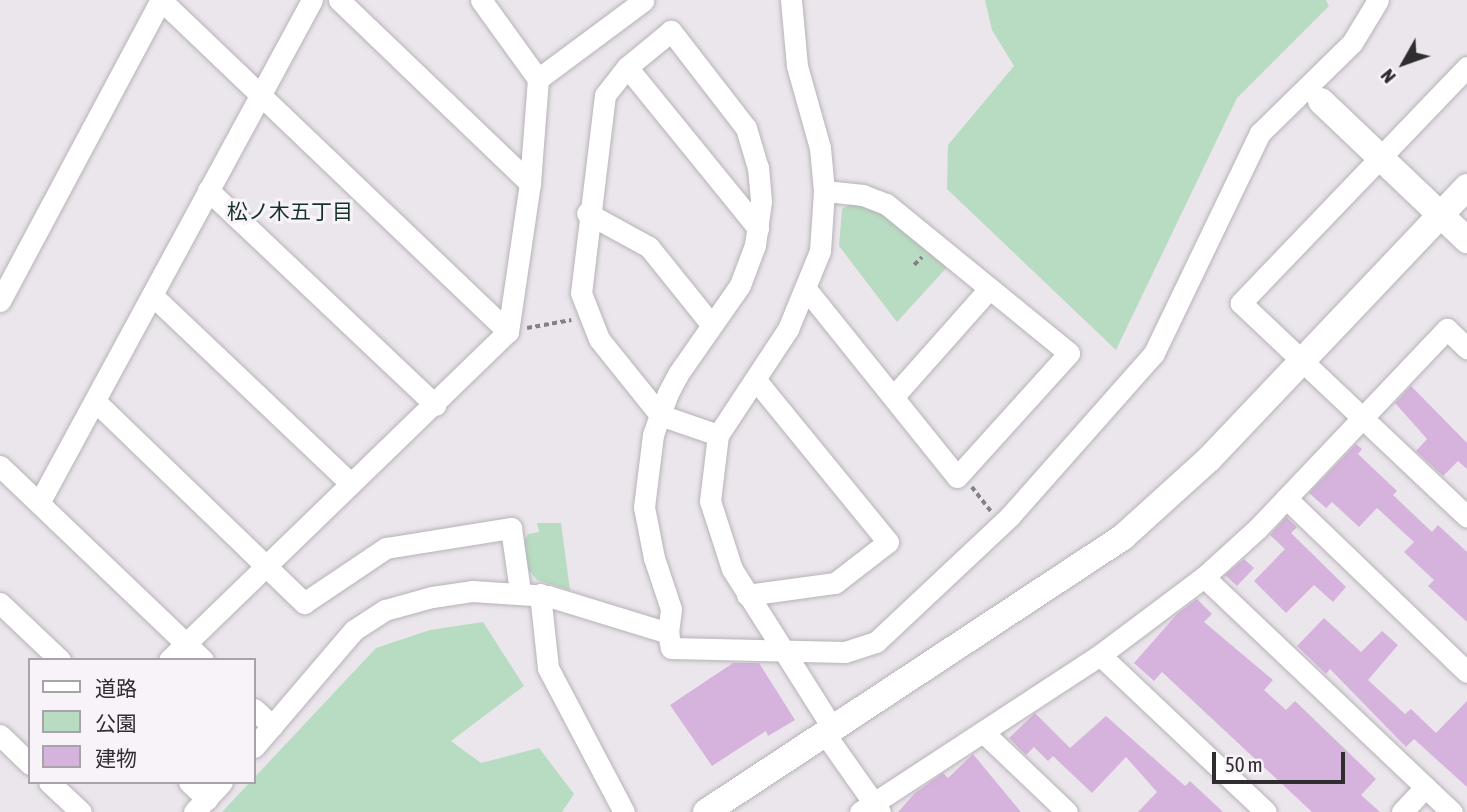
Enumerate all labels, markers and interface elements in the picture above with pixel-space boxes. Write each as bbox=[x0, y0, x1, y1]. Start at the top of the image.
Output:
north arrow bbox=[1369, 28, 1439, 98]
text: N bbox=[1376, 65, 1400, 88]
district label: 松ノ木五丁目 bbox=[227, 198, 353, 224]
legend bbox=[28, 658, 256, 784]
text: 道路 bbox=[95, 676, 137, 700]
text: 公園 bbox=[95, 711, 137, 735]
scale bar bbox=[1215, 738, 1348, 782]
text: 建物 bbox=[95, 746, 137, 770]
text: 50 m bbox=[1225, 752, 1263, 776]

